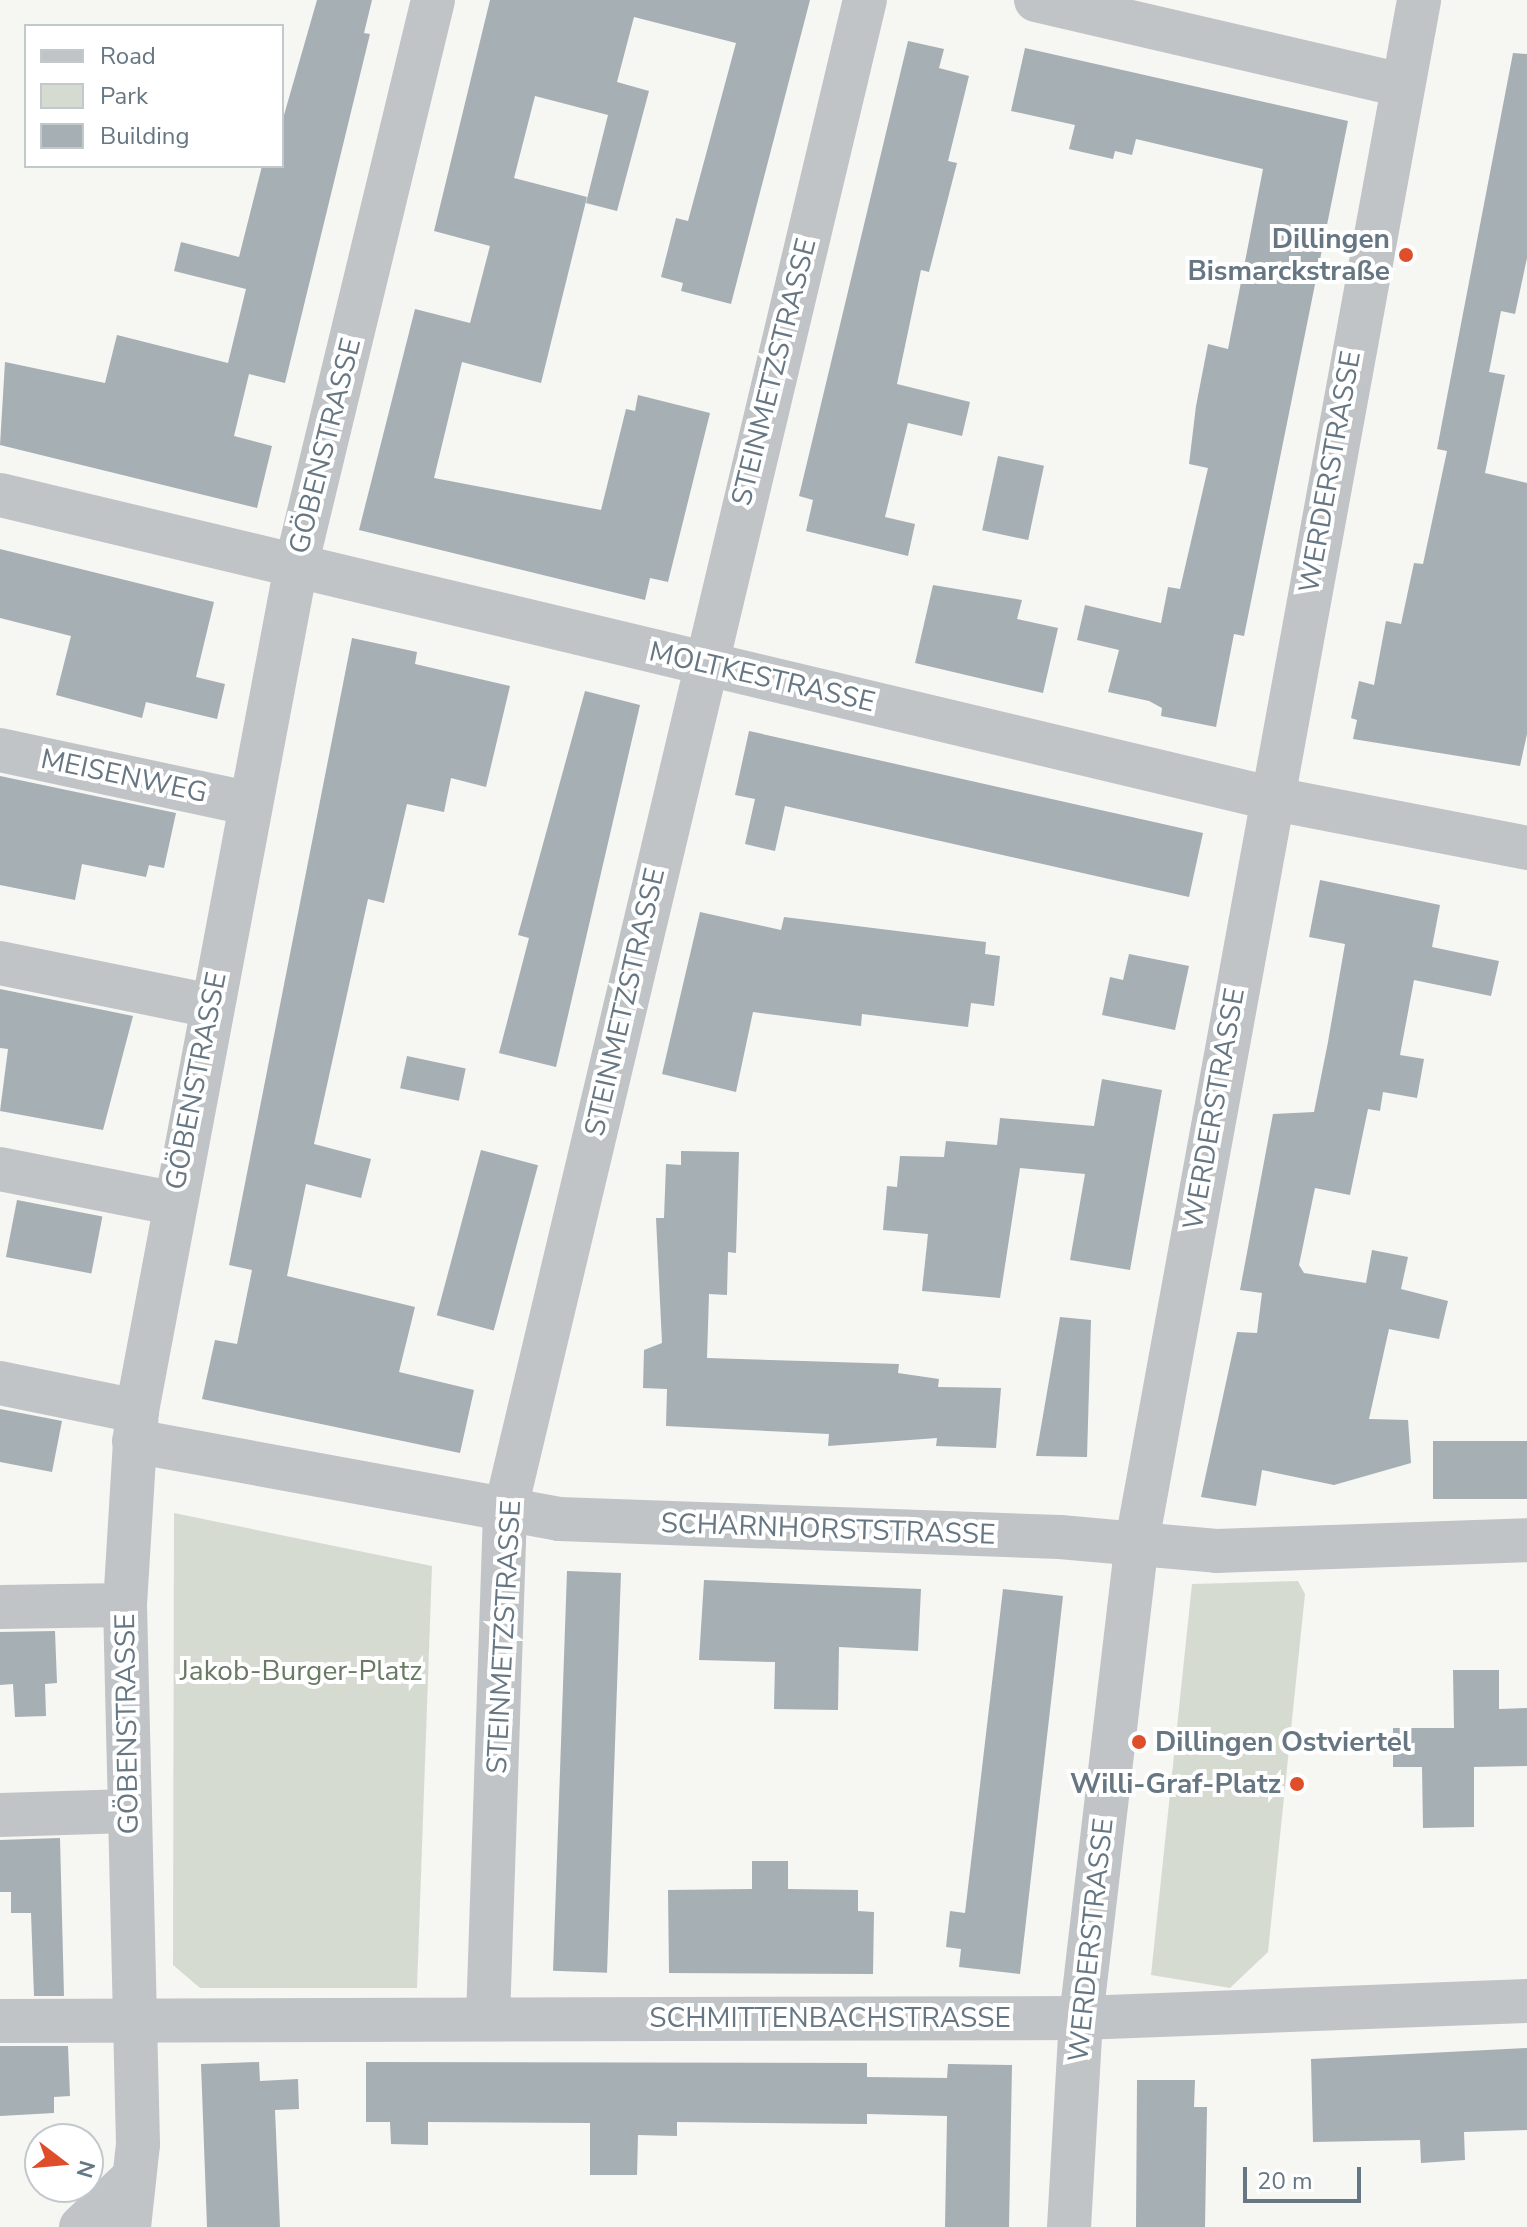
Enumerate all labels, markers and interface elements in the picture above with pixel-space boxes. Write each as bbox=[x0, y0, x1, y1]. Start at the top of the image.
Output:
legend bbox=[24, 24, 284, 168]
text: Road bbox=[100, 40, 156, 72]
text: Park bbox=[100, 80, 148, 112]
text: Building bbox=[100, 120, 190, 152]
place label: Dillingen Bismarckstraße bbox=[1187, 222, 1390, 288]
street label: STEINMETZSTRASSE bbox=[725, 235, 823, 509]
marker: Dillingen Bismarckstraße bbox=[1397, 246, 1415, 264]
street label: GÖBENSTRASSE bbox=[282, 335, 368, 557]
street label: WERDERSTRASSE bbox=[1292, 349, 1368, 595]
street label: MOLTKESTRASSE bbox=[646, 635, 878, 719]
street label: MEISENWEG bbox=[38, 742, 210, 810]
street label: STEINMETZSTRASSE bbox=[578, 865, 672, 1139]
street label: GÖBENSTRASSE bbox=[158, 969, 234, 1193]
street label: WERDERSTRASSE bbox=[1176, 986, 1252, 1232]
street label: STEINMETZSTRASSE bbox=[480, 1499, 528, 1775]
street label: SCHARNHORSTSTRASSE bbox=[660, 1506, 996, 1552]
street label: GÖBENSTRASSE bbox=[108, 1613, 146, 1835]
park label: Jakob-Burger-Platz bbox=[180, 1654, 422, 1688]
place label: Dillingen Ostviertel bbox=[1155, 1725, 1411, 1759]
marker: Dillingen Ostviertel bbox=[1130, 1733, 1148, 1751]
place label: Willi-Graf-Platz bbox=[1070, 1767, 1281, 1801]
marker: Willi-Graf-Platz bbox=[1288, 1775, 1306, 1793]
street label: WERDERSTRASSE bbox=[1061, 1817, 1121, 2063]
street label: SCHMITTENBACHSTRASSE bbox=[649, 2001, 1011, 2035]
north arrow bbox=[24, 2123, 104, 2203]
scale bar bbox=[1247, 2151, 1365, 2201]
text: N bbox=[68, 2157, 102, 2181]
text: 20 m bbox=[1257, 2165, 1313, 2197]

